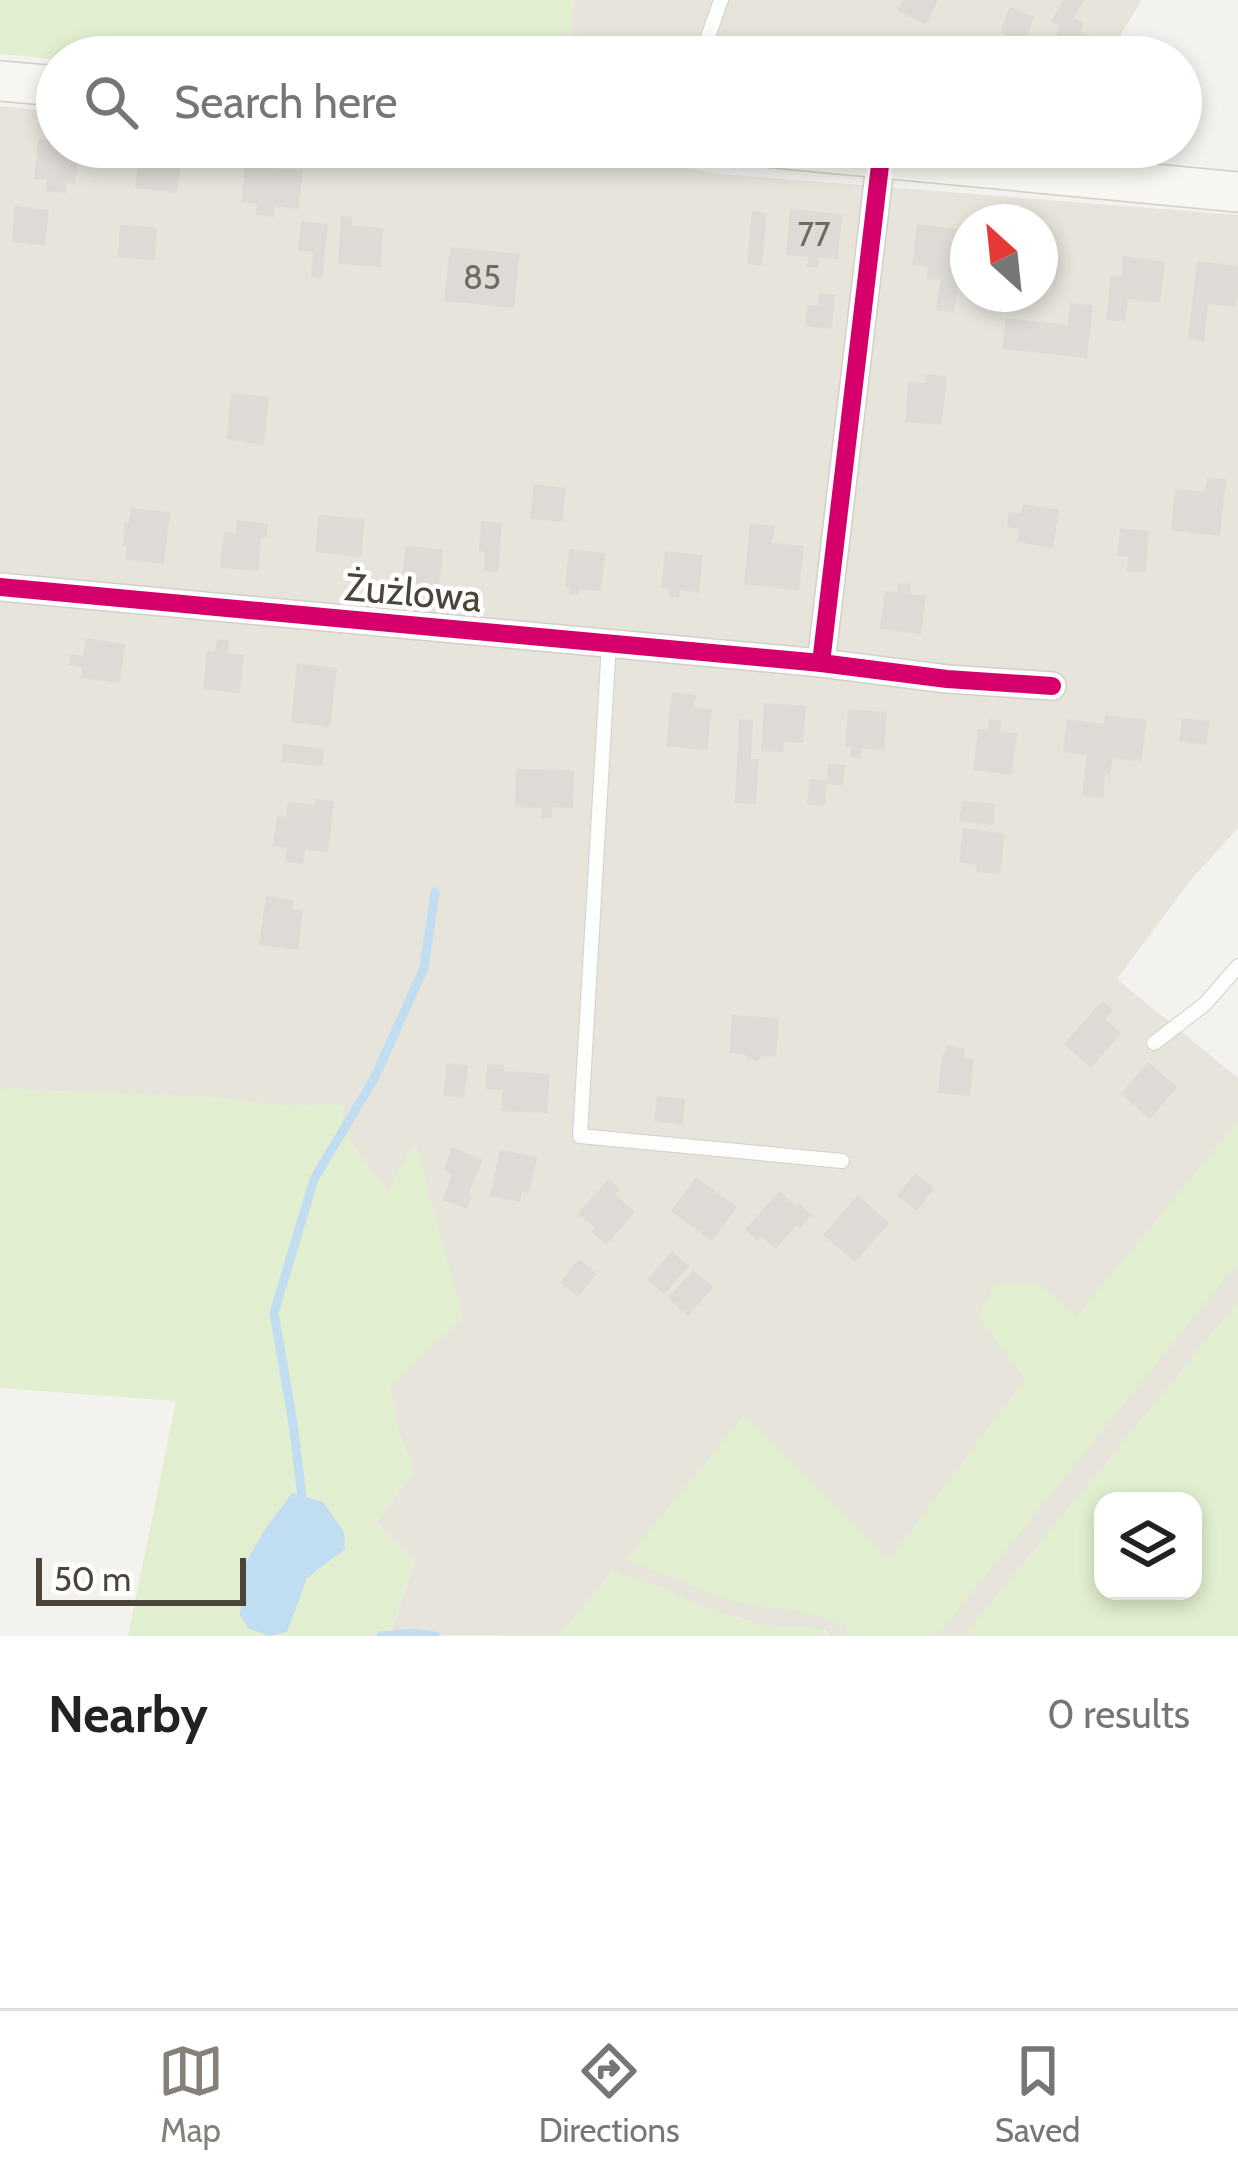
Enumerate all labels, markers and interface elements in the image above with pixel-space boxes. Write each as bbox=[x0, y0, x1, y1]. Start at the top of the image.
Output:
search box bbox=[36, 36, 1202, 168]
icon: search bbox=[78, 69, 144, 135]
text: Search here bbox=[174, 75, 398, 129]
north arrow bbox=[950, 204, 1058, 312]
house number: 77 bbox=[797, 214, 831, 254]
house number: 85 bbox=[463, 257, 501, 297]
street label: Żużlowa bbox=[343, 562, 484, 622]
map controls bbox=[1094, 1492, 1202, 1600]
button: layers bbox=[1094, 1492, 1202, 1600]
scale bar bbox=[36, 1552, 246, 1605]
text: 50 m bbox=[54, 1559, 131, 1599]
text: Nearby bbox=[48, 1683, 208, 1745]
text: 0 results bbox=[1047, 1690, 1190, 1738]
tab: Map bbox=[158, 2038, 224, 2150]
tab: Directions bbox=[539, 2038, 680, 2150]
tab: Saved bbox=[995, 2038, 1080, 2150]

